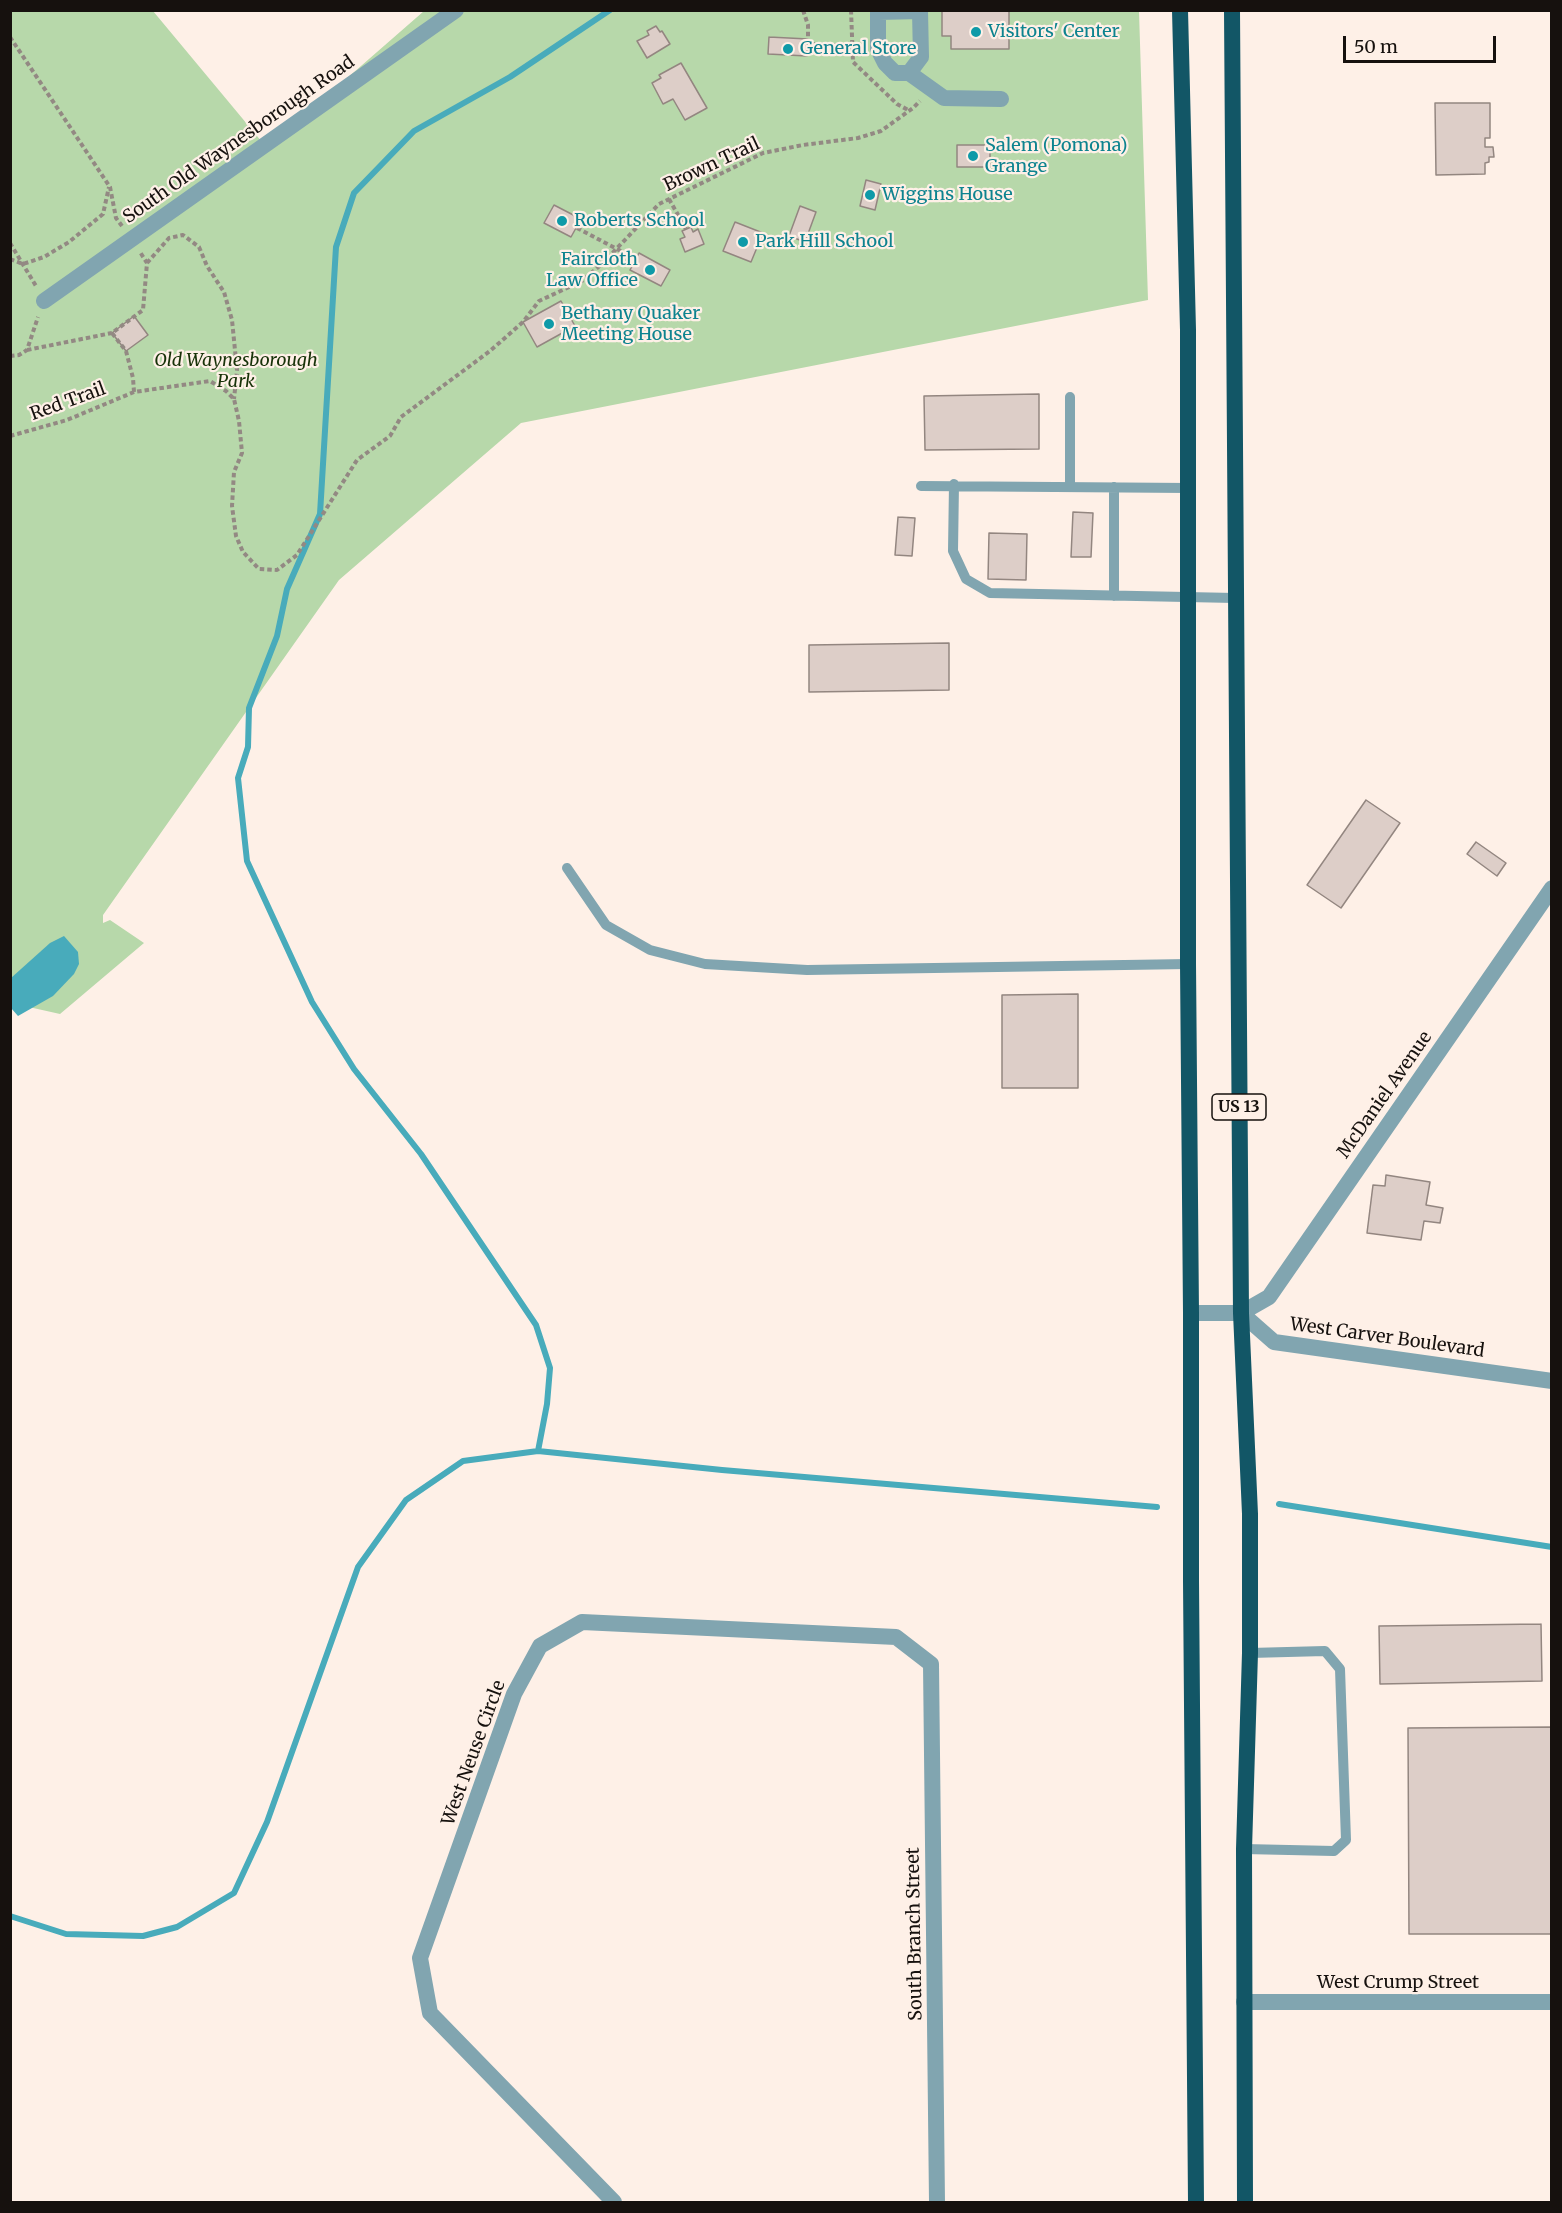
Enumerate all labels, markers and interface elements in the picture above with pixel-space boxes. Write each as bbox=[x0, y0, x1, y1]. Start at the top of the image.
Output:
place label: Visitors' Center bbox=[988, 21, 1120, 43]
scale bar bbox=[1346, 24, 1499, 62]
marker: Visitors' Center bbox=[969, 25, 983, 39]
text: 50 m bbox=[1354, 35, 1398, 58]
place label: General Store bbox=[800, 38, 916, 60]
marker: General Store bbox=[781, 42, 795, 56]
street label: South Old Waynesborough Road bbox=[119, 52, 359, 228]
street label: Brown Trail bbox=[661, 133, 763, 197]
place label: Salem (Pomona) Grange bbox=[985, 135, 1127, 178]
marker: Salem (Pomona) Grange bbox=[966, 149, 980, 163]
place label: Wiggins House bbox=[882, 184, 1013, 206]
marker: Wiggins House bbox=[863, 188, 877, 202]
place label: Roberts School bbox=[574, 210, 704, 232]
marker: Roberts School bbox=[555, 214, 569, 228]
place label: Park Hill School bbox=[755, 231, 893, 253]
marker: Park Hill School bbox=[736, 235, 750, 249]
place label: Faircloth Law Office bbox=[546, 249, 638, 292]
marker: Faircloth Law Office bbox=[643, 263, 657, 277]
place label: Bethany Quaker Meeting House bbox=[561, 303, 700, 346]
marker: Bethany Quaker Meeting House bbox=[542, 317, 556, 331]
park label: Old Waynesborough Park bbox=[154, 350, 318, 392]
street label: Red Trail bbox=[27, 378, 109, 426]
street label: McDaniel Avenue bbox=[1333, 1027, 1437, 1163]
road number: US 13 bbox=[1212, 1094, 1266, 1120]
street label: West Carver Boulevard bbox=[1288, 1314, 1486, 1362]
street label: West Neuse Circle bbox=[438, 1678, 510, 1828]
street label: South Branch Street bbox=[903, 1847, 927, 2021]
street label: West Crump Street bbox=[1317, 1972, 1479, 1994]

